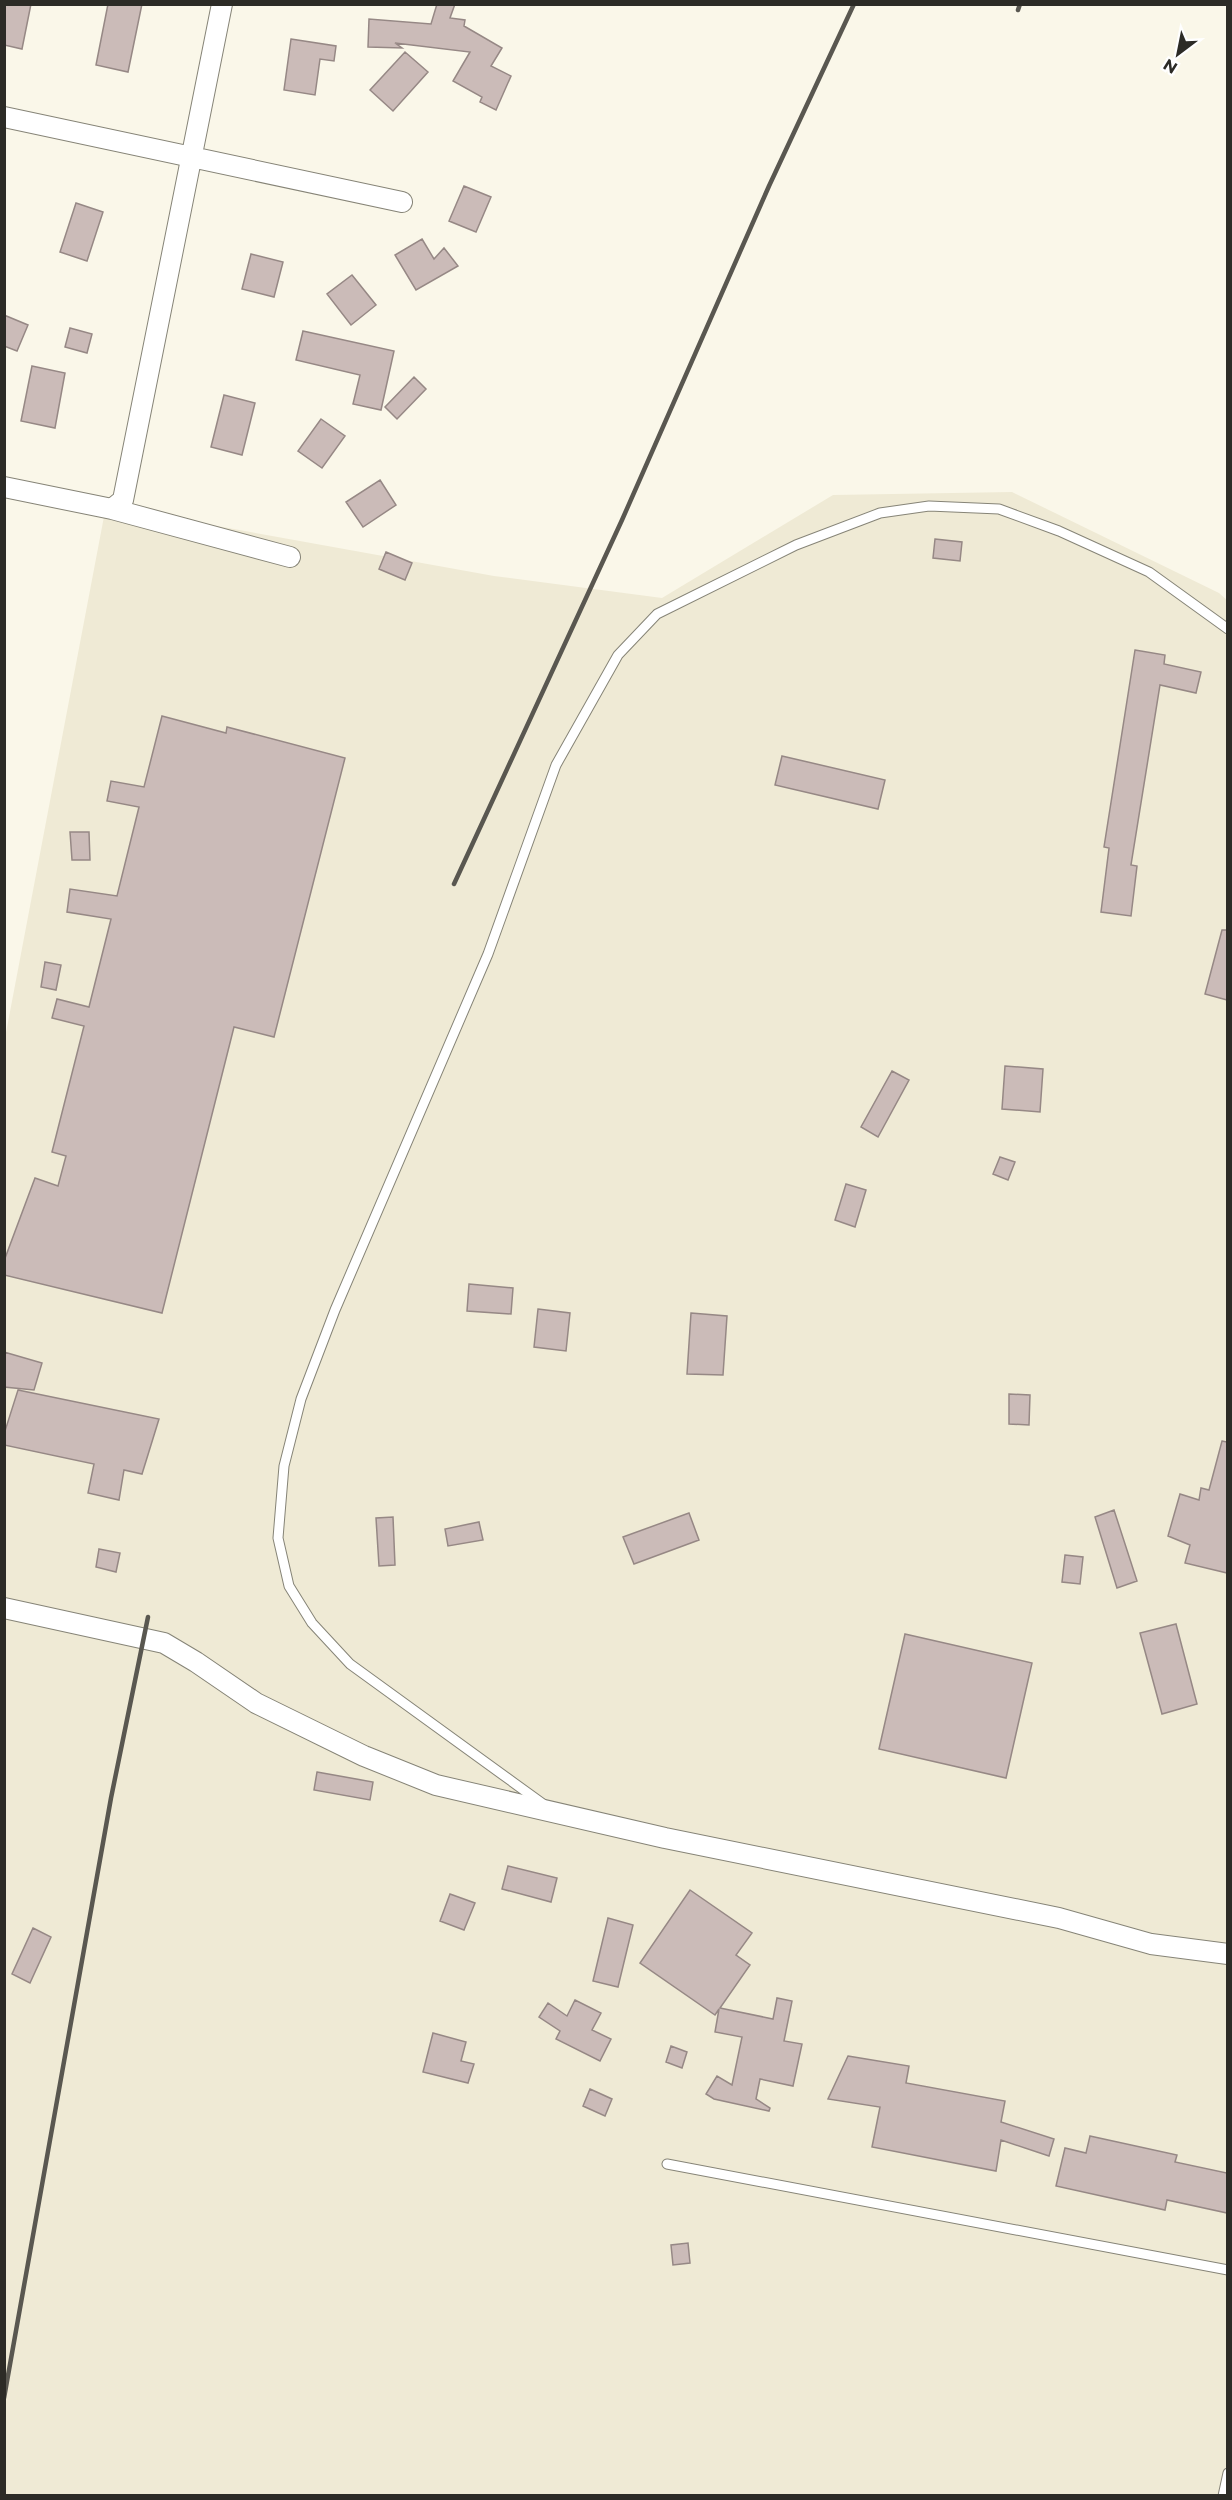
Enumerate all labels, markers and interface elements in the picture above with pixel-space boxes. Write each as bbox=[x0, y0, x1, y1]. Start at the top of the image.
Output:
north arrow bbox=[1148, 24, 1208, 84]
text: N bbox=[1160, 55, 1181, 78]

